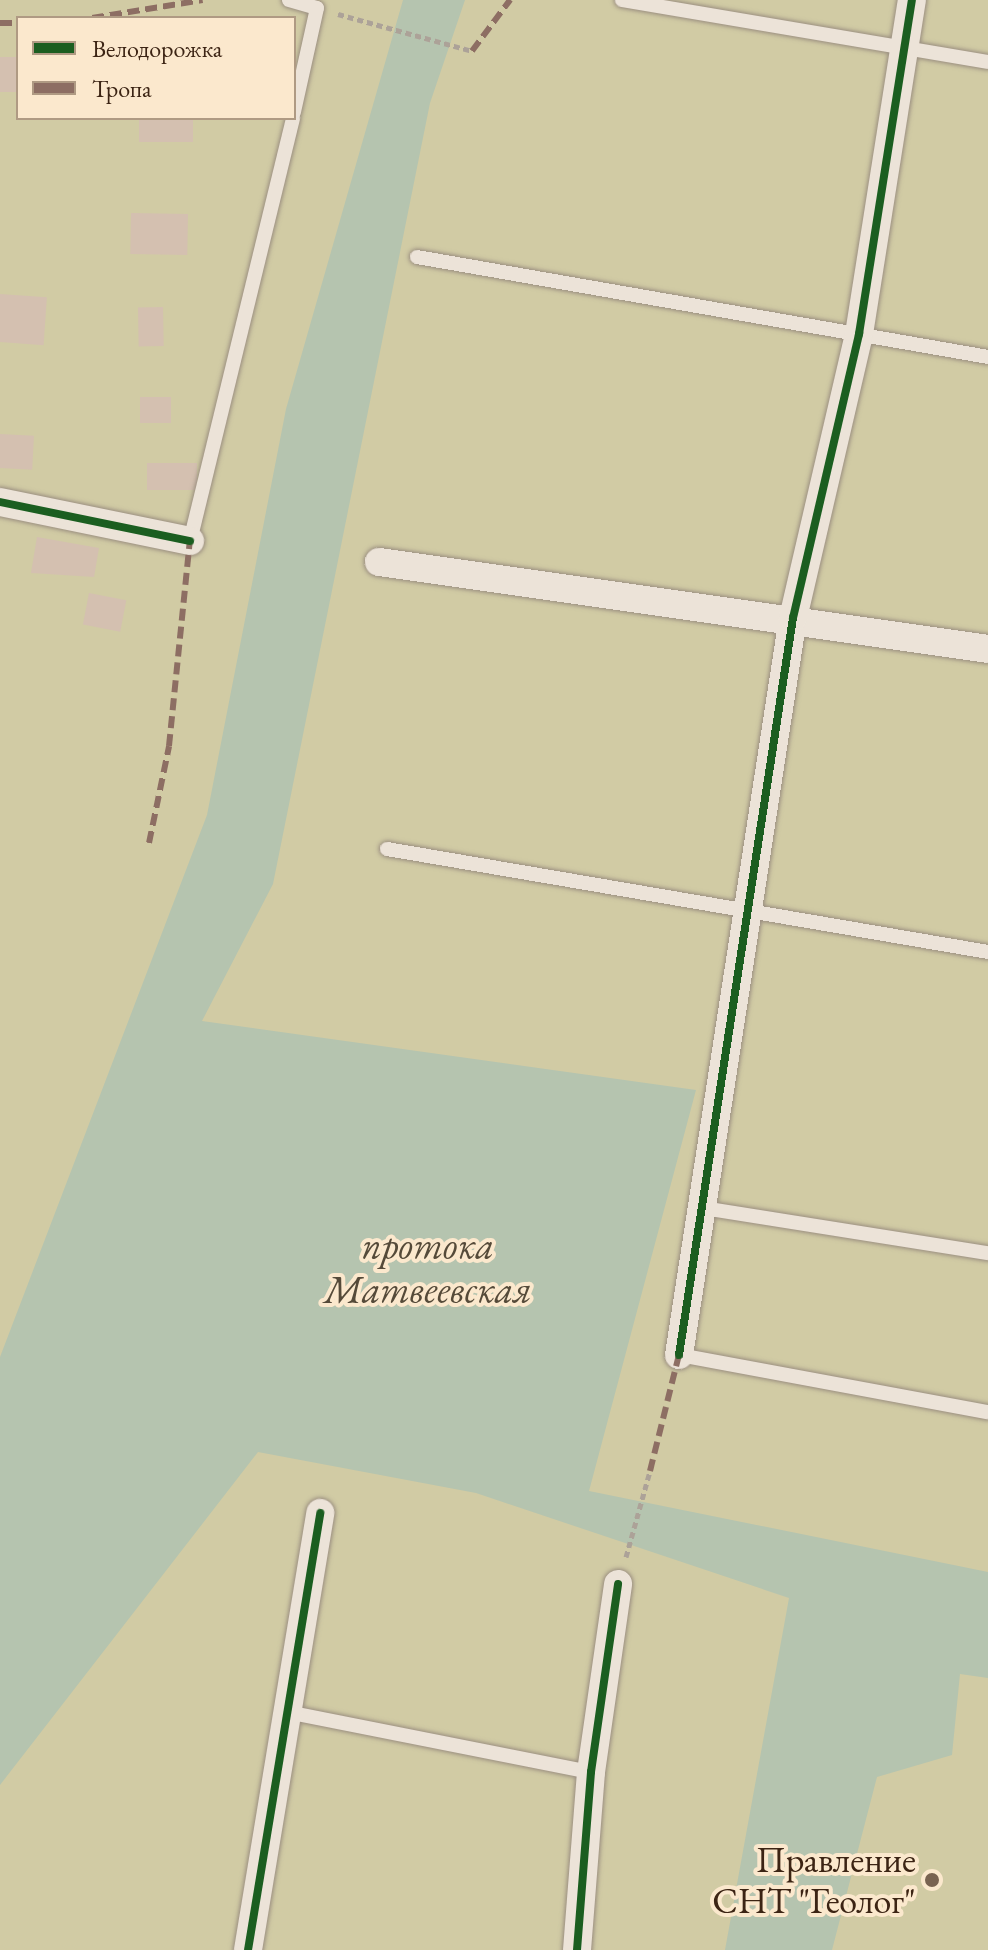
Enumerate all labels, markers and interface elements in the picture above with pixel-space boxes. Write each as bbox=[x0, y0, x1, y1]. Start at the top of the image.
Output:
legend bbox=[16, 16, 296, 120]
text: Велодорожка bbox=[92, 33, 222, 64]
text: Тропа bbox=[92, 73, 152, 104]
water label: протока Матвеевская bbox=[324, 1222, 532, 1312]
place label: Правление СНТ "Геолог" bbox=[712, 1837, 916, 1922]
marker: Правление СНТ "Геолог" bbox=[923, 1871, 941, 1889]

